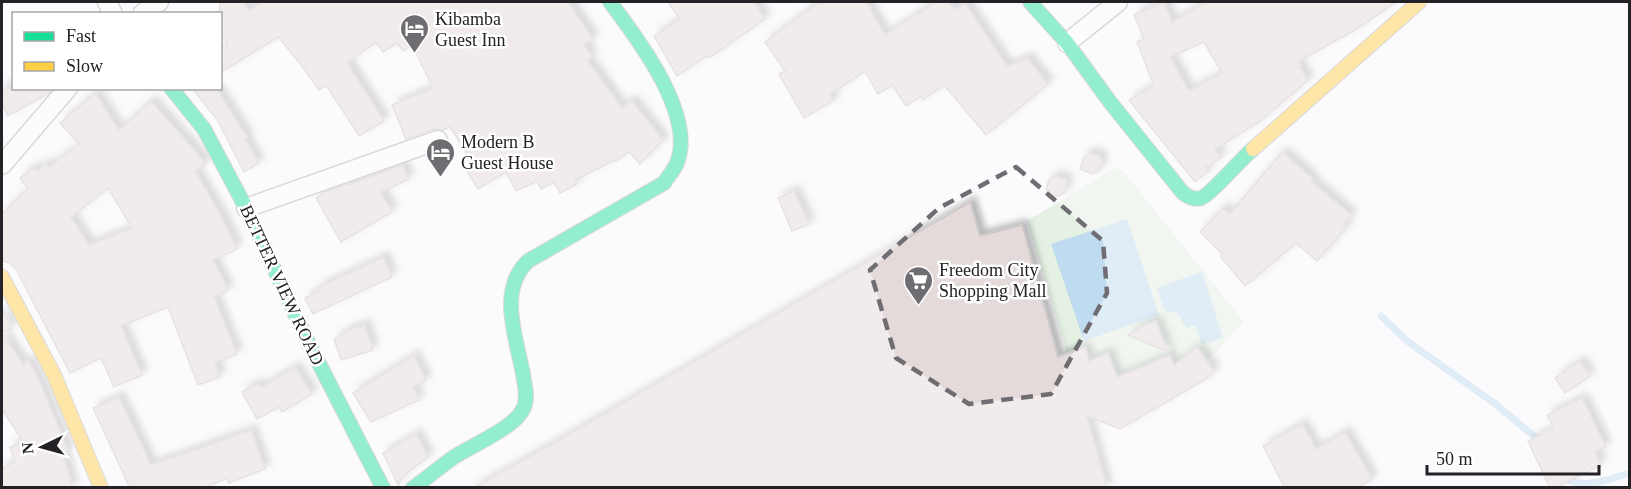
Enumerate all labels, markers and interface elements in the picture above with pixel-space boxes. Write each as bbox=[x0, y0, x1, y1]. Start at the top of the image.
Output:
place label: Kibamba Guest Inn bbox=[435, 9, 506, 50]
legend bbox=[12, 12, 222, 90]
hotel icon: Kibamba Guest Inn bbox=[398, 13, 430, 55]
text: Fast bbox=[66, 26, 96, 46]
text: Slow bbox=[66, 56, 103, 76]
place label: Modern B Guest House bbox=[461, 132, 554, 173]
hotel icon: Modern B Guest House bbox=[424, 136, 456, 178]
street label: BETTER VIEW ROAD bbox=[236, 202, 328, 368]
place label: Freedom City Shopping Mall bbox=[939, 260, 1047, 301]
supermarket icon: Freedom City Shopping Mall bbox=[902, 264, 934, 306]
north arrow bbox=[12, 417, 72, 477]
scale bar bbox=[1427, 438, 1600, 476]
text: N bbox=[19, 441, 37, 455]
text: 50 m bbox=[1436, 449, 1473, 469]

